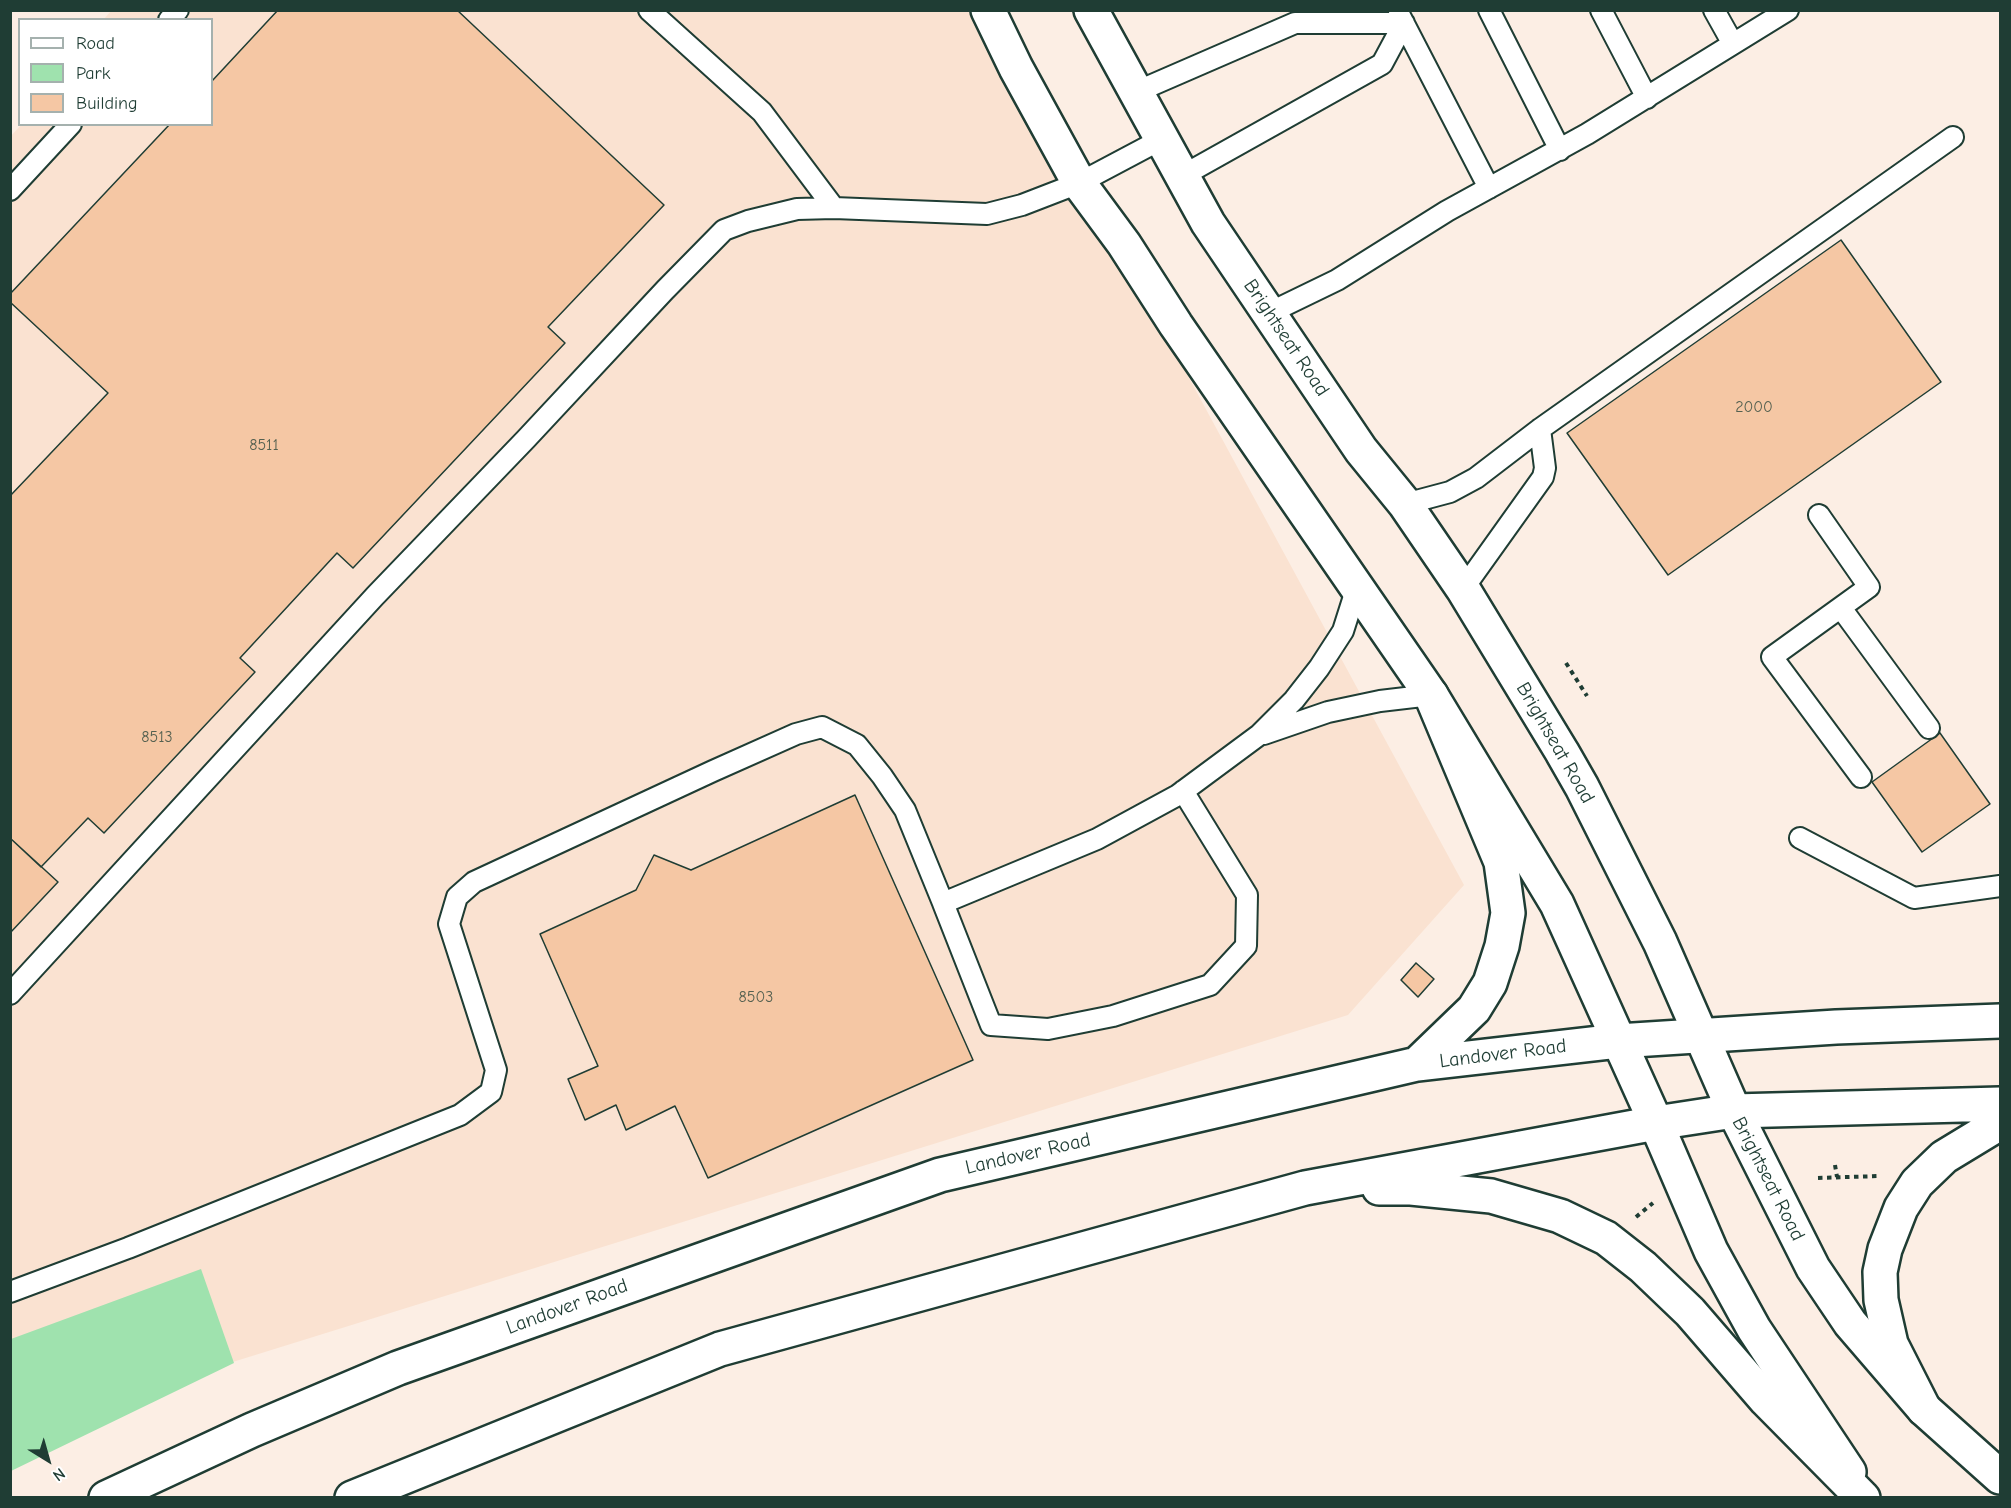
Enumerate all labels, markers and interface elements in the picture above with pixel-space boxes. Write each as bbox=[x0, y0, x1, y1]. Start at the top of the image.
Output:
legend bbox=[18, 18, 213, 126]
text: Road bbox=[76, 33, 115, 54]
text: Park bbox=[76, 63, 110, 84]
text: Building bbox=[76, 93, 138, 114]
street label: Brightseat Road bbox=[1238, 275, 1334, 401]
house number: 2000 bbox=[1735, 397, 1773, 417]
house number: 8511 bbox=[249, 435, 279, 455]
street label: Brightseat Road bbox=[1511, 678, 1599, 808]
house number: 8513 bbox=[141, 727, 173, 747]
house number: 8503 bbox=[739, 987, 773, 1007]
street label: Landover Road bbox=[1438, 1034, 1568, 1074]
street label: Brightseat Road bbox=[1726, 1113, 1810, 1245]
street label: Landover Road bbox=[963, 1128, 1093, 1180]
street label: Landover Road bbox=[503, 1274, 631, 1340]
north arrow bbox=[18, 1430, 78, 1490]
text: N bbox=[49, 1464, 68, 1485]

